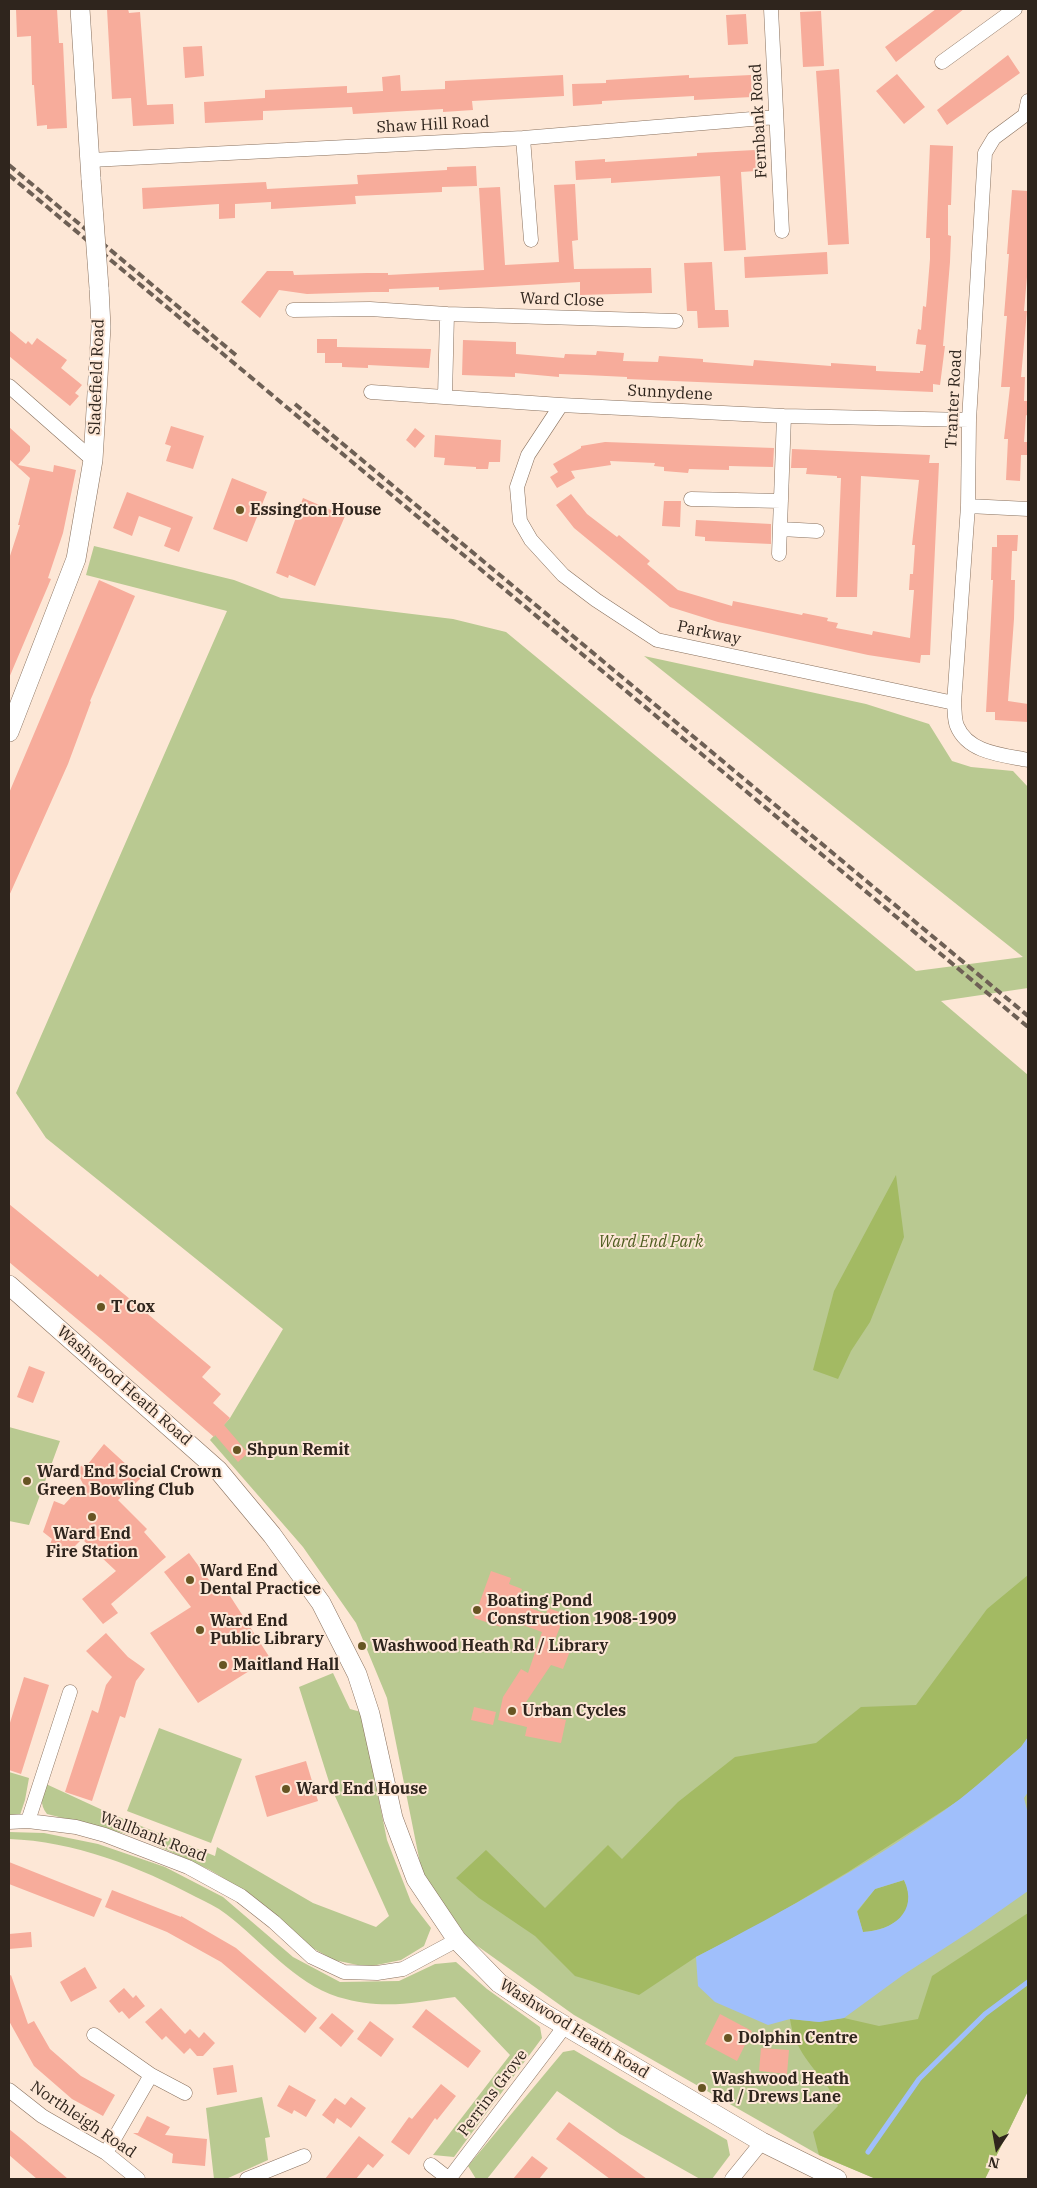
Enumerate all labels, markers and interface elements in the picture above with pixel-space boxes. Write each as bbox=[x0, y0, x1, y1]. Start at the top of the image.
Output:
street label: Fernbank Road bbox=[746, 63, 772, 179]
street label: Shaw Hill Road bbox=[376, 112, 490, 138]
street label: Ward Close bbox=[519, 289, 605, 311]
street label: Sladefield Road bbox=[85, 319, 109, 435]
street label: Tranter Road bbox=[942, 349, 966, 449]
street label: Sunnydene bbox=[627, 381, 713, 405]
place label: Essington House bbox=[250, 500, 381, 520]
marker: Essington House bbox=[234, 504, 246, 516]
street label: Parkway bbox=[676, 617, 742, 649]
park label: Ward End Park bbox=[598, 1232, 704, 1252]
place label: T Cox bbox=[111, 1297, 155, 1317]
marker: T Cox bbox=[95, 1301, 107, 1313]
street label: Washwood Heath Road bbox=[53, 1322, 195, 1450]
place label: Shpun Remit bbox=[247, 1440, 350, 1460]
marker: Shpun Remit bbox=[231, 1444, 243, 1456]
place label: Ward End Social Crown Green Bowling Club bbox=[37, 1462, 222, 1500]
marker: Ward End Social Crown Green Bowling Club bbox=[21, 1475, 33, 1487]
marker: Ward End Fire Station bbox=[86, 1511, 98, 1523]
place label: Ward End Fire Station bbox=[46, 1524, 138, 1562]
place label: Ward End Dental Practice bbox=[200, 1561, 321, 1599]
marker: Ward End Dental Practice bbox=[184, 1574, 196, 1586]
place label: Boating Pond Construction 1908-1909 bbox=[487, 1591, 677, 1629]
marker: Boating Pond Construction 1908-1909 bbox=[471, 1604, 483, 1616]
place label: Ward End Public Library bbox=[210, 1611, 324, 1649]
marker: Ward End Public Library bbox=[194, 1624, 206, 1636]
place label: Washwood Heath Rd / Library bbox=[372, 1636, 608, 1656]
marker: Washwood Heath Rd / Library bbox=[356, 1640, 368, 1652]
place label: Maitland Hall bbox=[233, 1655, 339, 1675]
marker: Maitland Hall bbox=[217, 1659, 229, 1671]
place label: Urban Cycles bbox=[522, 1701, 626, 1721]
marker: Urban Cycles bbox=[506, 1705, 518, 1717]
place label: Ward End House bbox=[296, 1779, 427, 1799]
marker: Ward End House bbox=[280, 1783, 292, 1795]
street label: Wallbank Road bbox=[97, 1808, 209, 1866]
street label: Washwood Heath Road bbox=[496, 1975, 652, 2083]
place label: Dolphin Centre bbox=[738, 2028, 858, 2048]
marker: Dolphin Centre bbox=[722, 2032, 734, 2044]
street label: Perrins Grove bbox=[454, 2046, 532, 2140]
place label: Washwood Heath Rd / Drews Lane bbox=[712, 2069, 849, 2107]
street label: Northleigh Road bbox=[27, 2078, 139, 2162]
marker: Washwood Heath Rd / Drews Lane bbox=[696, 2082, 708, 2094]
north arrow bbox=[972, 2123, 1022, 2173]
text: N bbox=[987, 2153, 1001, 2173]

